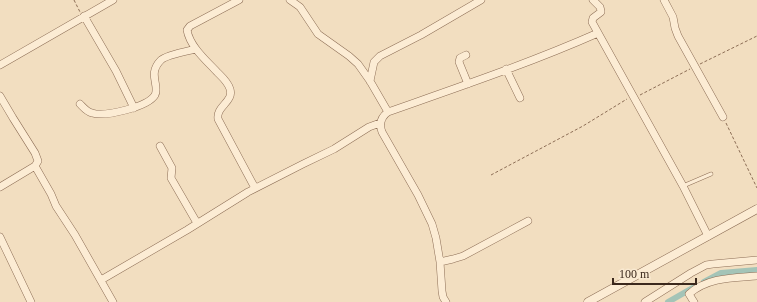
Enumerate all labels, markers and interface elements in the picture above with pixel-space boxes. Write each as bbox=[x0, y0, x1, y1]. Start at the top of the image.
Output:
scale bar bbox=[613, 260, 696, 286]
text: 100 m bbox=[619, 267, 650, 281]

